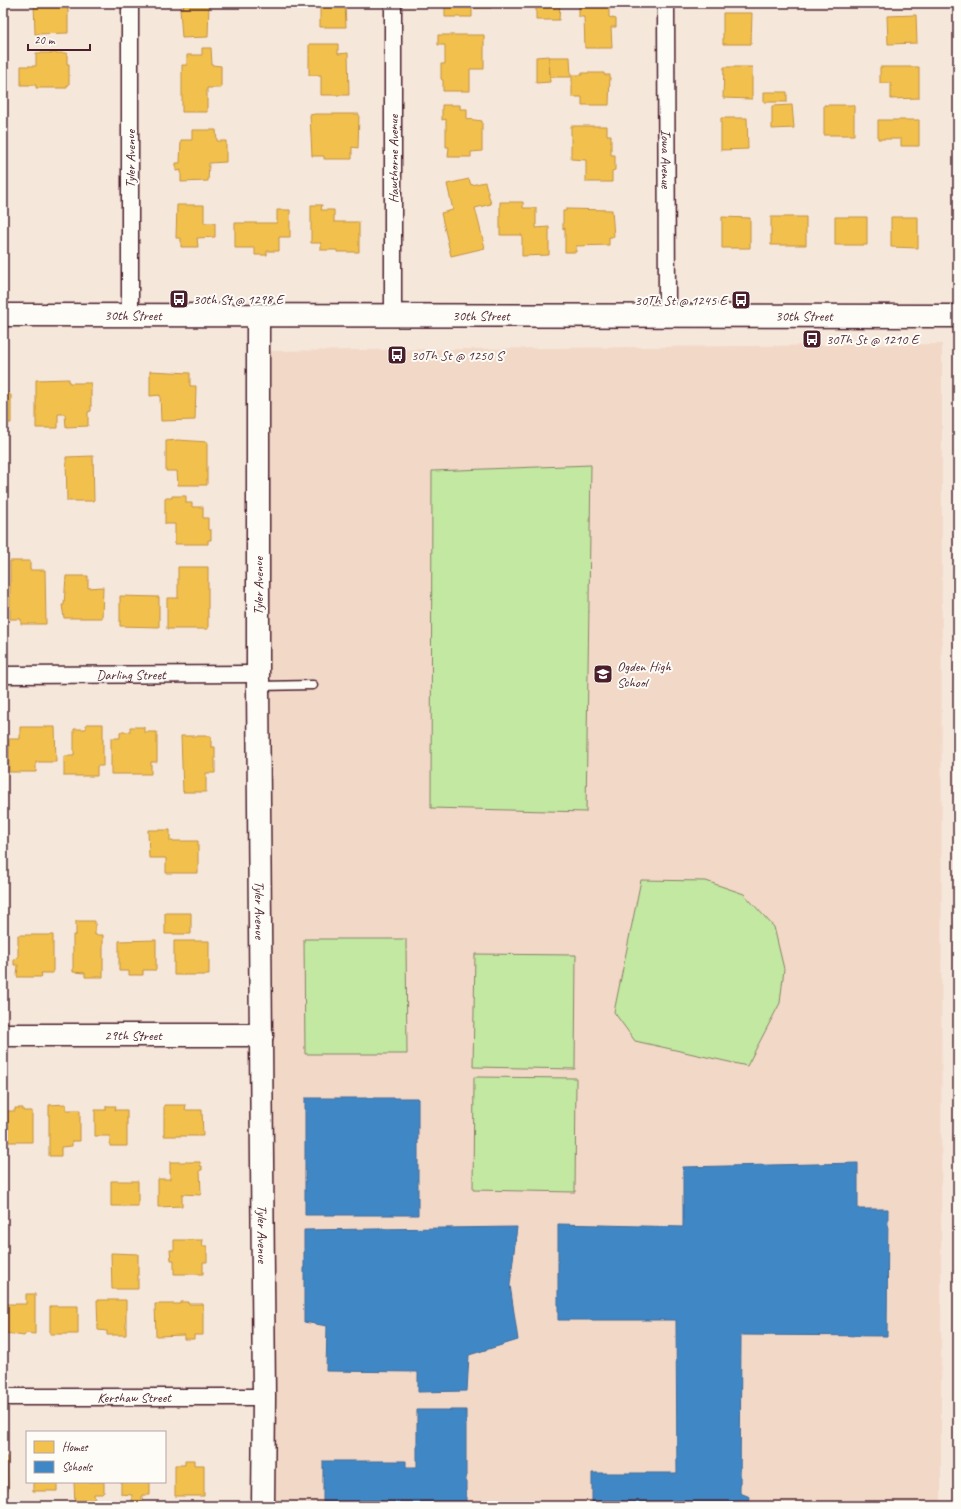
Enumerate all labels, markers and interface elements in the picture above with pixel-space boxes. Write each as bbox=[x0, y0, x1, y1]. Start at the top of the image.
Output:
scale bar bbox=[28, 26, 90, 52]
text: 20 m bbox=[34, 32, 56, 48]
street label: Hawthorne Avenue bbox=[385, 113, 402, 203]
street label: Tyler Avenue bbox=[122, 129, 139, 188]
street label: Iowa Avenue bbox=[658, 130, 675, 190]
bus stop icon: 30th St @ 1298 E bbox=[168, 288, 190, 310]
bus stop icon: 30Th St @ 1245 E bbox=[730, 289, 752, 311]
place label: 30th St @ 1298 E bbox=[193, 291, 285, 308]
place label: 30Th St @ 1245 E bbox=[635, 292, 729, 309]
street label: 30th Street bbox=[104, 307, 163, 324]
street label: 30th Street bbox=[452, 307, 511, 324]
street label: 30th Street bbox=[775, 307, 834, 324]
bus stop icon: 30Th St @ 1210 E bbox=[801, 328, 823, 350]
place label: 30Th St @ 1210 E bbox=[826, 331, 920, 348]
bus stop icon: 30Th St @ 1250 S bbox=[386, 344, 408, 366]
place label: 30Th St @ 1250 S bbox=[411, 347, 506, 364]
street label: Tyler Avenue bbox=[250, 556, 267, 615]
place label: Ogden High School bbox=[617, 658, 671, 691]
school or university icon: Ogden High School bbox=[592, 663, 614, 685]
street label: Darling Street bbox=[96, 666, 167, 683]
street label: Tyler Avenue bbox=[251, 881, 269, 941]
street label: 29th Street bbox=[104, 1027, 163, 1044]
street label: Tyler Avenue bbox=[254, 1205, 271, 1265]
street label: Kershaw Street bbox=[97, 1389, 172, 1406]
legend bbox=[26, 1431, 166, 1483]
text: Homes bbox=[62, 1439, 89, 1455]
text: Schools bbox=[62, 1459, 94, 1475]

